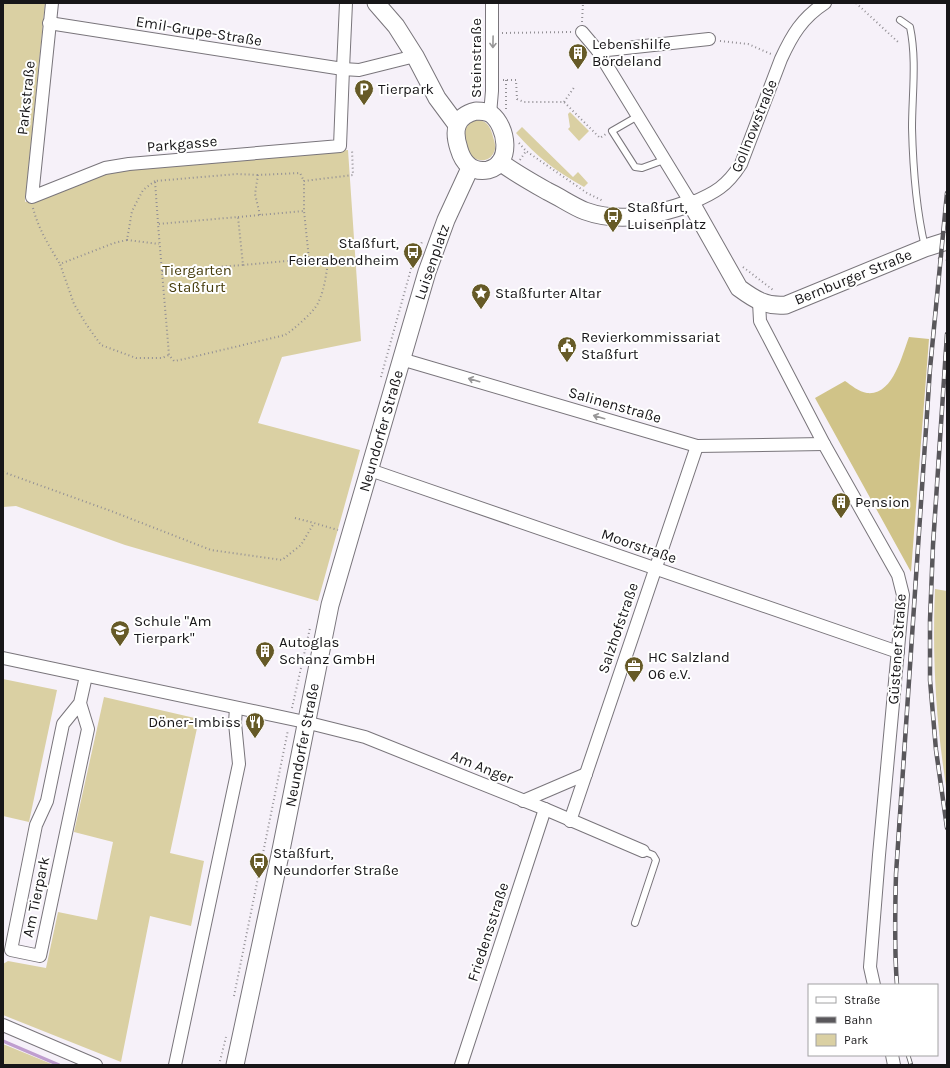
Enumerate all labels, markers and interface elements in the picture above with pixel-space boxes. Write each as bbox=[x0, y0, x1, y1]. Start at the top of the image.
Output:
street label: Emil-Grupe-Straße bbox=[135, 12, 263, 50]
street label: Steinstraße bbox=[467, 18, 485, 98]
one-way arrow bbox=[489, 35, 496, 48]
place label: Lebenshilfe Bördeland bbox=[592, 35, 671, 70]
building icon: Lebenshilfe Bördeland bbox=[567, 42, 589, 70]
street label: Parkstraße bbox=[13, 60, 39, 136]
street label: Gollnowstraße bbox=[727, 77, 781, 175]
parking icon: Tierpark bbox=[353, 78, 375, 106]
place label: Tierpark bbox=[378, 80, 434, 98]
street label: Parkgasse bbox=[146, 132, 218, 156]
place label: Staßfurt, Luisenplatz bbox=[627, 198, 706, 233]
bus stop icon: Staßfurt, Luisenplatz bbox=[602, 205, 624, 233]
street label: Luisenplatz bbox=[411, 222, 453, 302]
place label: Staßfurt, Feierabendheim bbox=[288, 234, 399, 269]
bus stop icon: Staßfurt, Feierabendheim bbox=[402, 241, 424, 269]
street label: Bernburger Straße bbox=[792, 245, 914, 309]
park label: Tiergarten Staßfurt bbox=[162, 261, 232, 296]
place icon: Staßfurter Altar bbox=[470, 282, 492, 310]
place label: Staßfurter Altar bbox=[495, 284, 602, 302]
place label: Revierkommissariat Staßfurt bbox=[581, 328, 720, 363]
public building icon: Revierkommissariat Staßfurt bbox=[556, 335, 578, 363]
street label: Neundorfer Straße bbox=[355, 368, 407, 494]
one-way arrow bbox=[468, 376, 481, 383]
street label: Salinenstraße bbox=[566, 383, 664, 427]
one-way arrow bbox=[593, 413, 606, 420]
building icon: Pension bbox=[830, 491, 852, 519]
place label: Pension bbox=[855, 493, 910, 511]
street label: Moorstraße bbox=[599, 525, 679, 567]
street label: Salzhofstraße bbox=[594, 580, 642, 676]
street label: Güstener Straße bbox=[884, 593, 910, 705]
place label: Schule "Am Tierpark" bbox=[134, 612, 212, 647]
school or university icon: Schule "Am Tierpark" bbox=[109, 619, 131, 647]
place label: Autoglas Schanz GmbH bbox=[279, 633, 375, 668]
building icon: Autoglas Schanz GmbH bbox=[254, 640, 276, 668]
place label: HC Salzland 06 e.V. bbox=[648, 648, 730, 683]
office icon: HC Salzland 06 e.V. bbox=[623, 655, 645, 683]
street label: Neundorfer Straße bbox=[281, 682, 323, 808]
restaurant icon: Döner-Imbiss bbox=[244, 711, 266, 739]
place label: Döner-Imbiss bbox=[148, 713, 241, 731]
street label: Am Anger bbox=[448, 746, 516, 788]
place label: Staßfurt, Neundorfer Straße bbox=[273, 844, 399, 879]
bus stop icon: Staßfurt, Neundorfer Straße bbox=[248, 851, 270, 879]
street label: Am Tierpark bbox=[19, 855, 53, 939]
street label: Friedensstraße bbox=[464, 880, 512, 984]
legend bbox=[808, 984, 938, 1056]
text: Straße bbox=[844, 993, 880, 1007]
text: Bahn bbox=[844, 1013, 873, 1027]
text: Park bbox=[844, 1033, 869, 1047]

